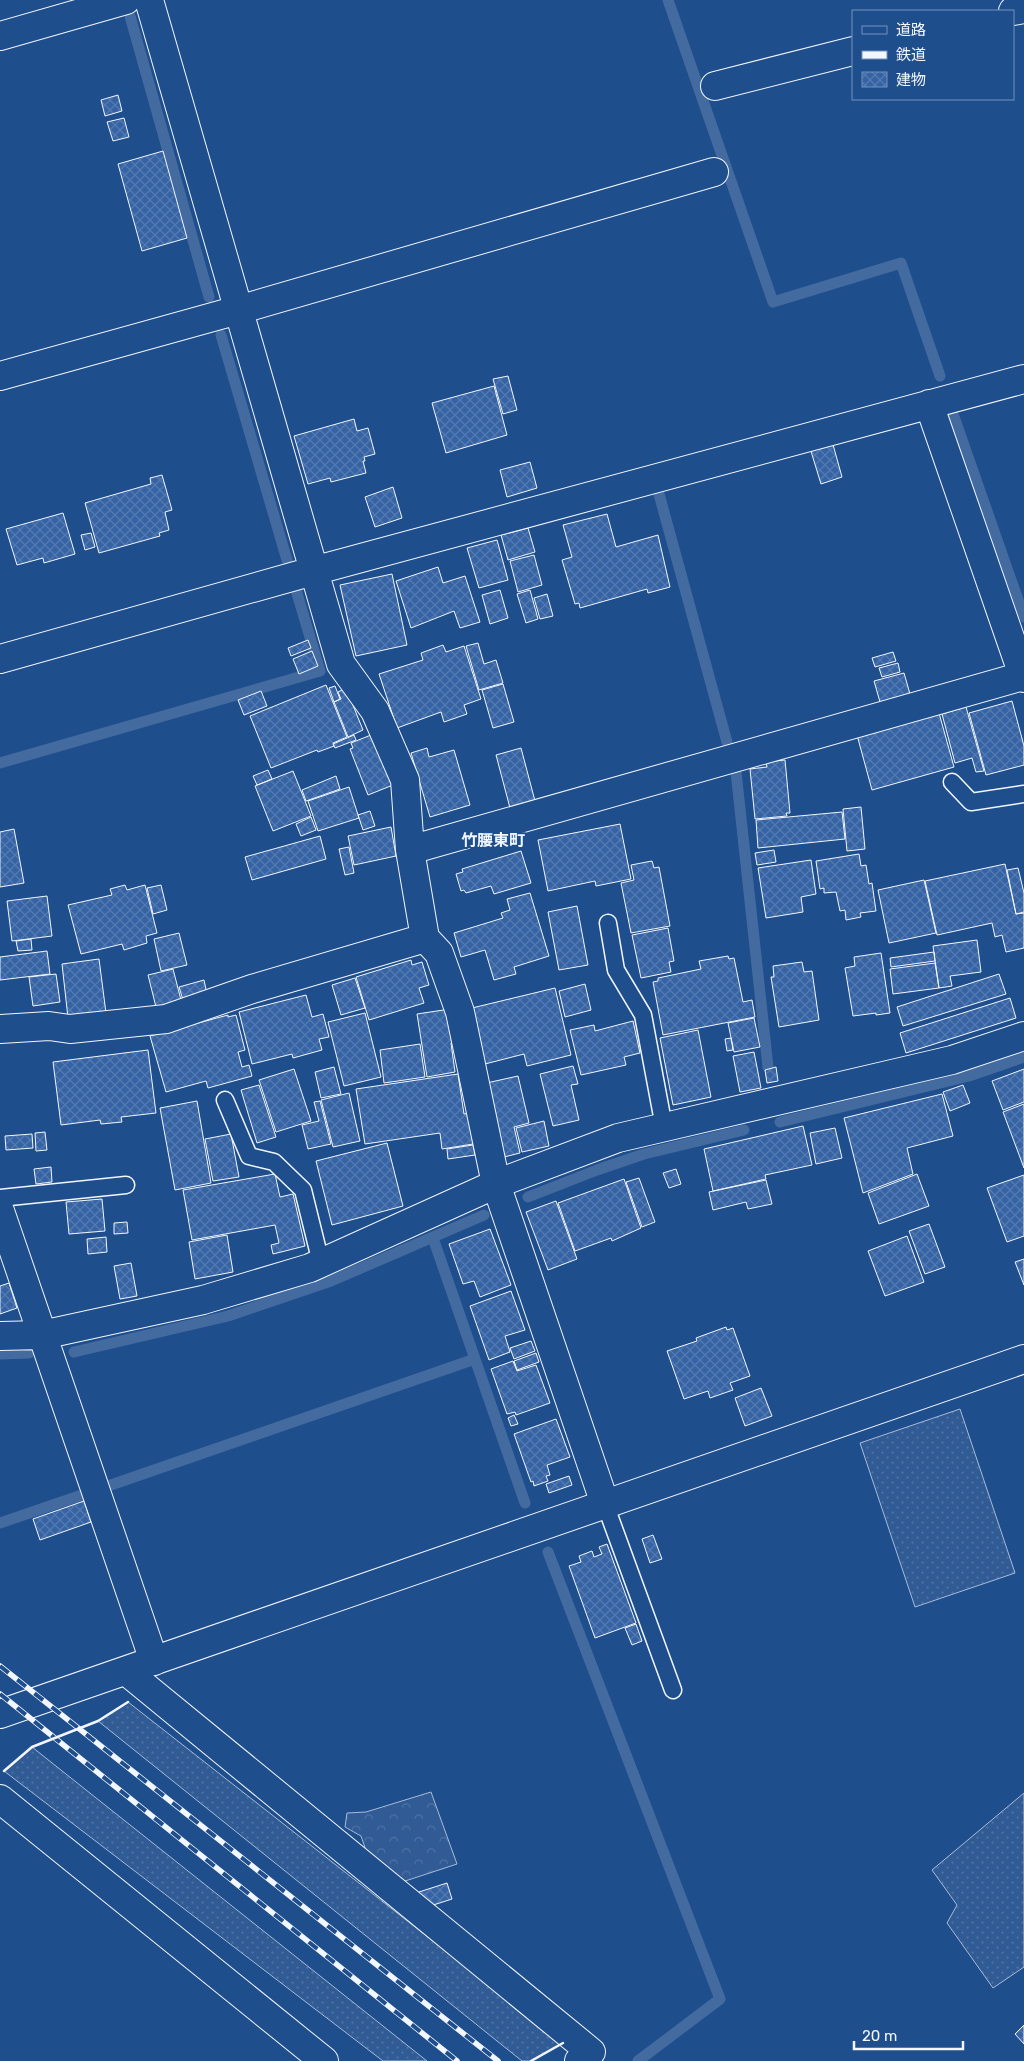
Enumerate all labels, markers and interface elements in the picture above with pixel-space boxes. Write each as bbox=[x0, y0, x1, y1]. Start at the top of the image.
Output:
legend bbox=[852, 10, 1014, 100]
text: 道路 bbox=[896, 21, 926, 39]
text: 鉄道 bbox=[896, 46, 926, 64]
text: 建物 bbox=[896, 71, 926, 89]
district label: 竹腰東町 bbox=[461, 831, 525, 850]
scale bar bbox=[854, 2018, 963, 2050]
text: 20 m bbox=[862, 2027, 897, 2045]

